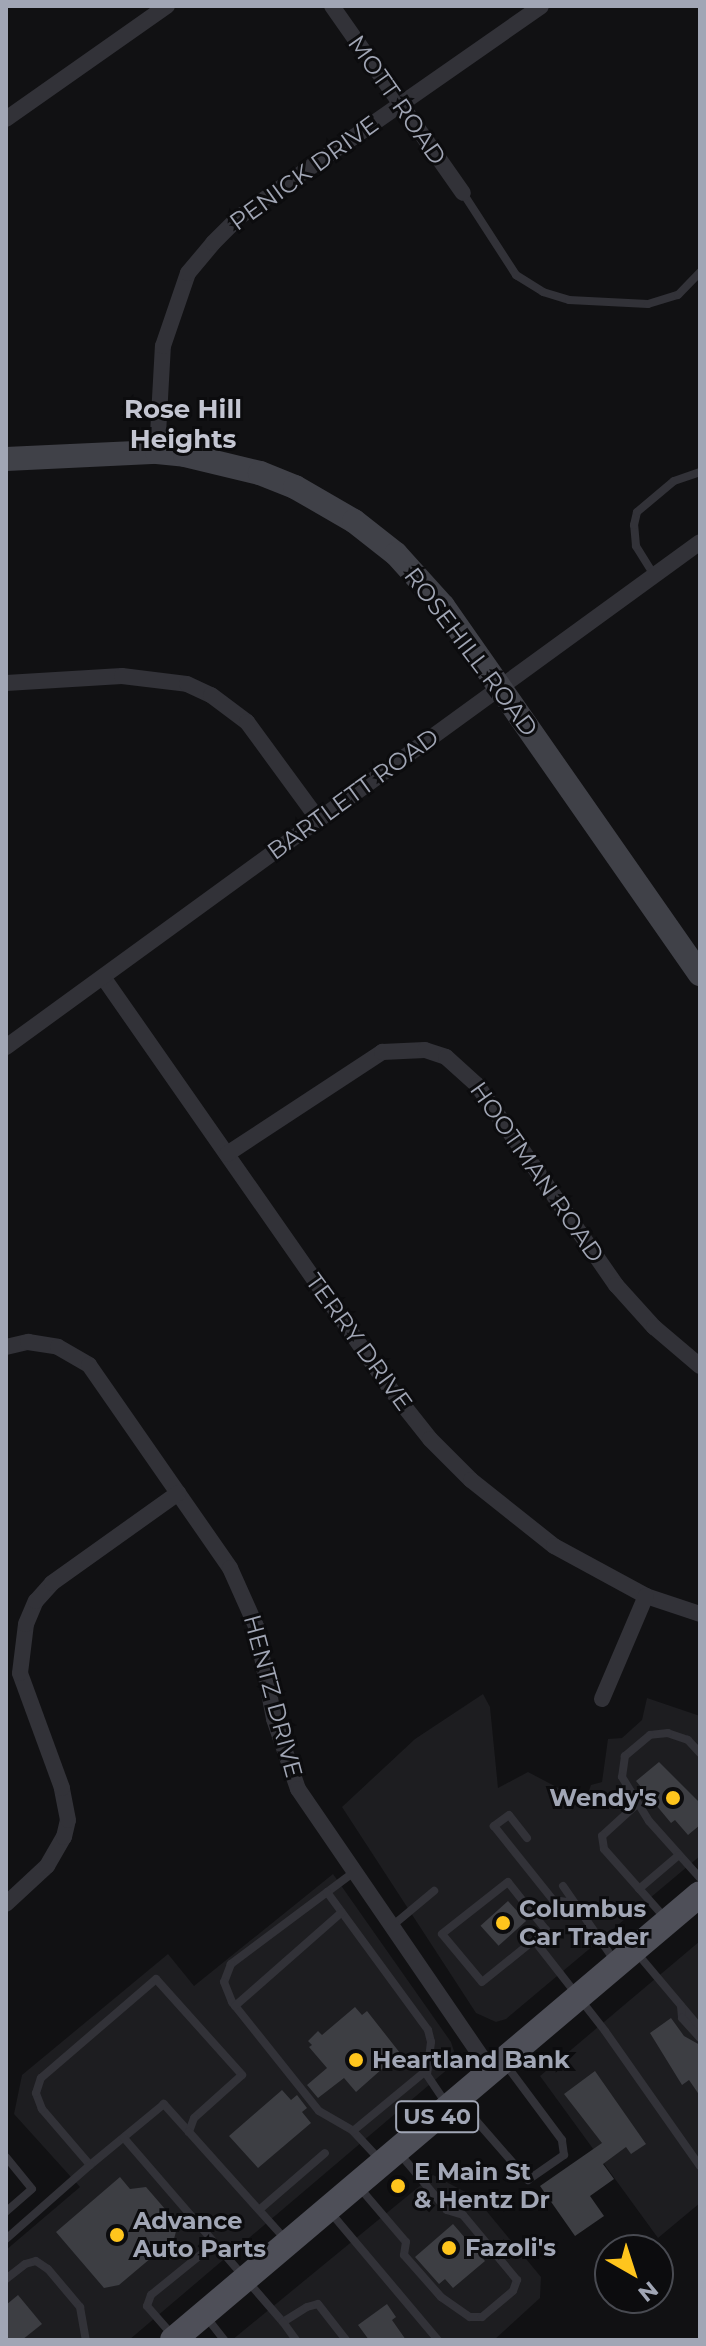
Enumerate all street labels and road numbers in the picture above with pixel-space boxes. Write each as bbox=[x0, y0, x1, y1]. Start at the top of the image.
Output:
street label: MOTT ROAD bbox=[342, 30, 452, 170]
street label: PENICK DRIVE bbox=[224, 109, 384, 237]
street label: ROSEHILL ROAD bbox=[398, 562, 544, 742]
street label: BARTLETT ROAD bbox=[262, 722, 444, 866]
street label: HOOTMAN ROAD bbox=[464, 1076, 610, 1268]
street label: TERRY DRIVE bbox=[300, 1268, 418, 1416]
street label: HENTZ DRIVE bbox=[237, 1611, 309, 1781]
road number: US 40 bbox=[395, 2099, 479, 2135]

